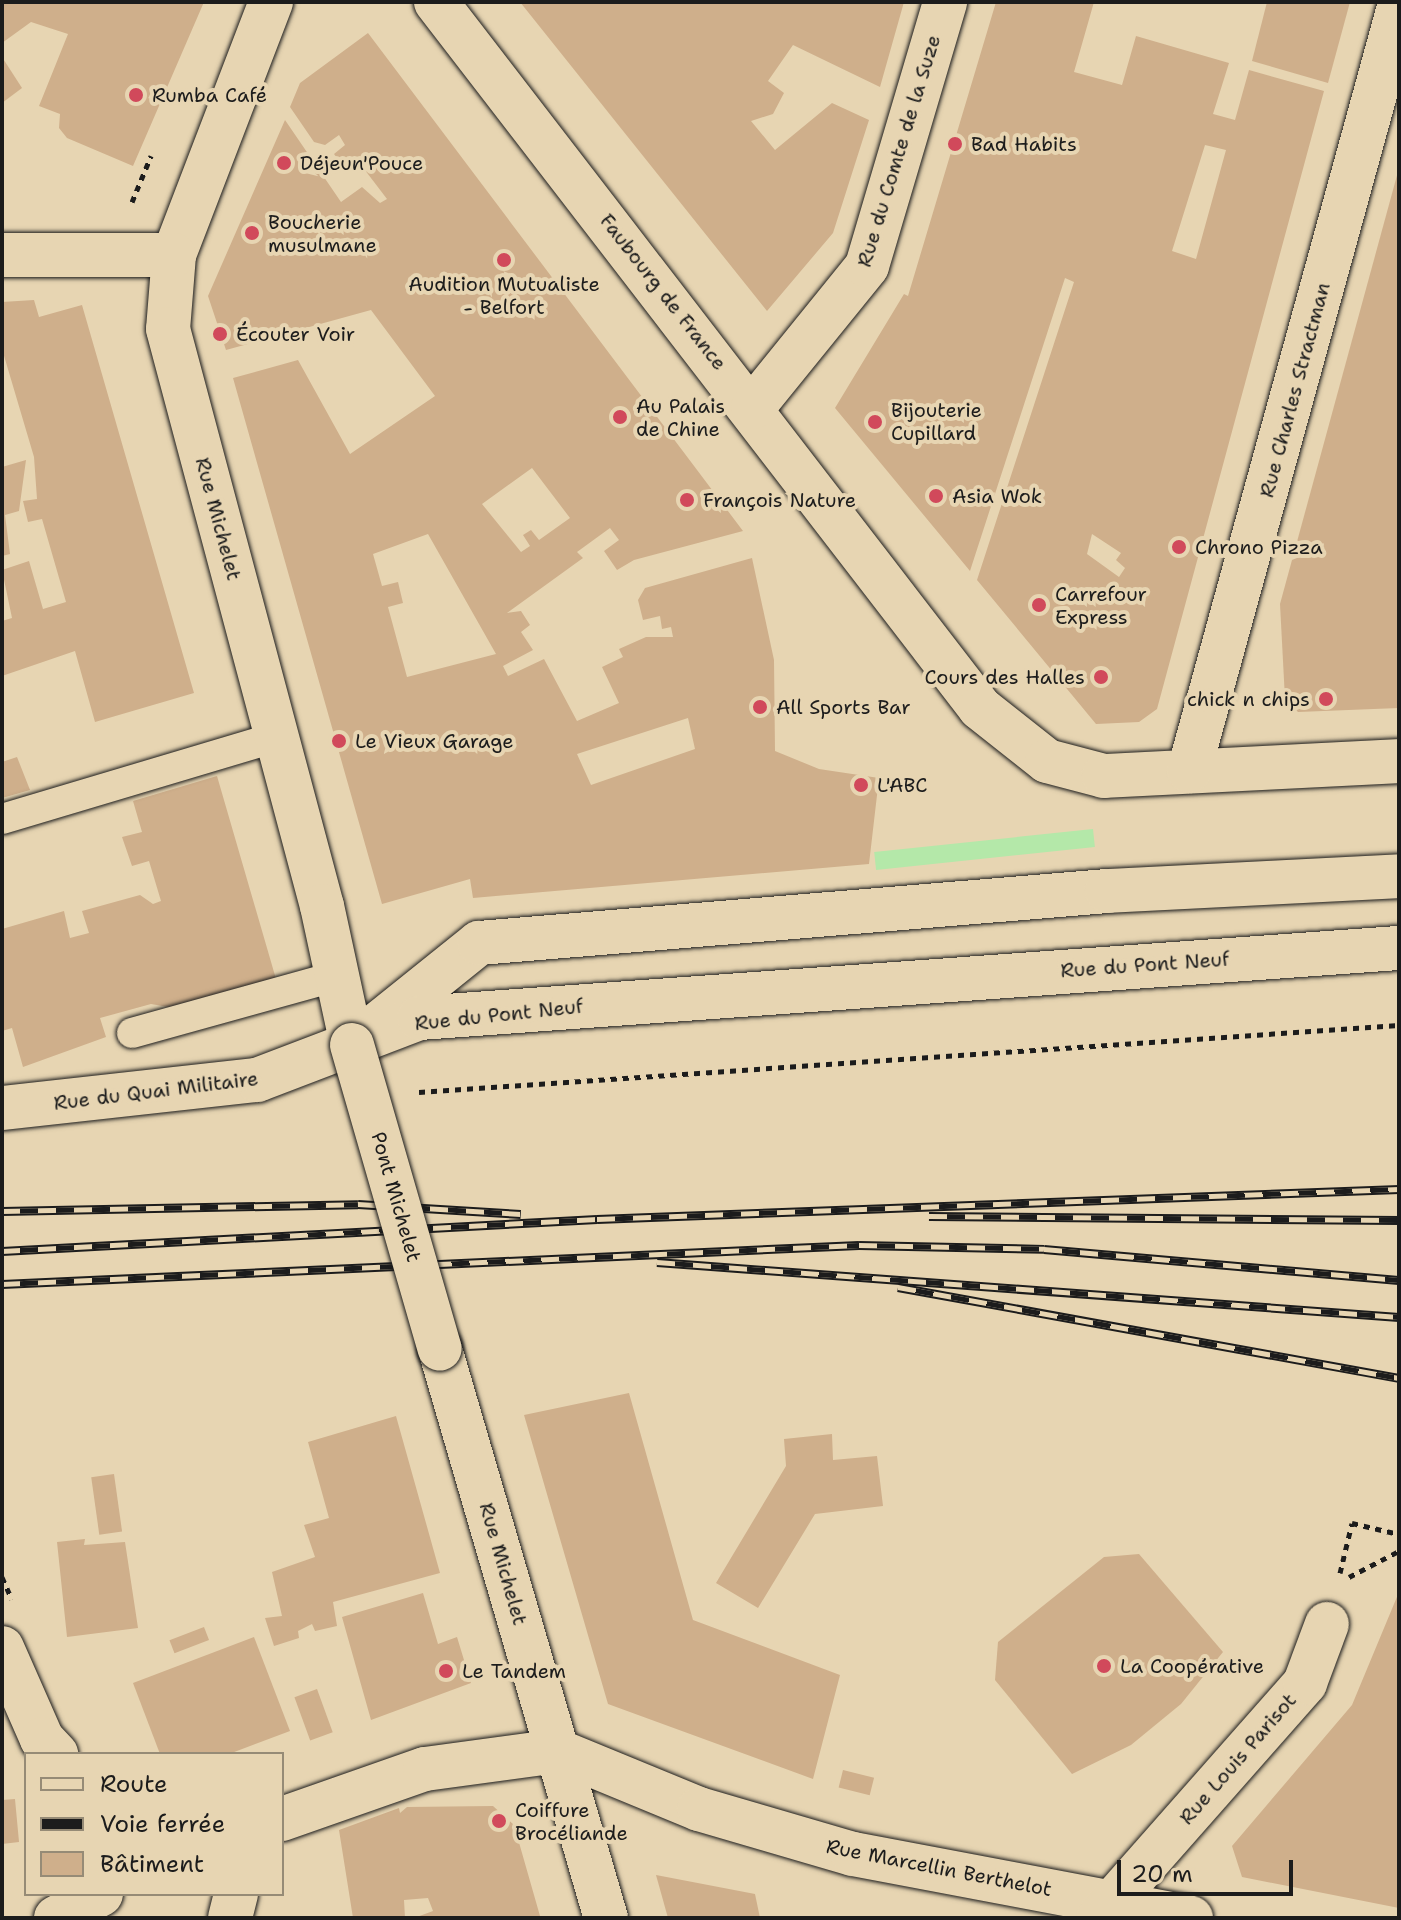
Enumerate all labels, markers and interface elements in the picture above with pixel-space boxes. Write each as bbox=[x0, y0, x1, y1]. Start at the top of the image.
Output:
street label: Rue du Comte de la Suze bbox=[852, 32, 946, 270]
place label: Rumba Café bbox=[152, 83, 267, 107]
marker: Rumba Café bbox=[127, 86, 145, 104]
place label: Bad Habits bbox=[971, 132, 1077, 156]
marker: Bad Habits bbox=[946, 135, 964, 153]
place label: Déjeun'Pouce bbox=[300, 151, 423, 175]
marker: Déjeun'Pouce bbox=[275, 154, 293, 172]
street label: Faubourg de France bbox=[595, 209, 731, 375]
place label: Boucherie musulmane bbox=[268, 210, 377, 257]
marker: Boucherie musulmane bbox=[243, 224, 261, 242]
marker: Audition Mutualiste - Belfort bbox=[495, 251, 513, 269]
place label: Audition Mutualiste - Belfort bbox=[408, 272, 600, 319]
street label: Rue Charles Stractman bbox=[1255, 280, 1335, 500]
place label: Écouter Voir bbox=[236, 322, 355, 346]
marker: Écouter Voir bbox=[211, 325, 229, 343]
place label: Au Palais de Chine bbox=[636, 394, 725, 441]
place label: Bijouterie Cupillard bbox=[891, 398, 982, 445]
marker: Au Palais de Chine bbox=[611, 408, 629, 426]
marker: Bijouterie Cupillard bbox=[866, 413, 884, 431]
street label: Rue Michelet bbox=[190, 455, 246, 583]
place label: Asia Wok bbox=[952, 484, 1042, 508]
marker: Asia Wok bbox=[927, 487, 945, 505]
place label: François Nature bbox=[703, 488, 856, 512]
marker: François Nature bbox=[678, 491, 696, 509]
place label: Chrono Pizza bbox=[1195, 535, 1323, 559]
marker: Chrono Pizza bbox=[1170, 538, 1188, 556]
place label: Carrefour Express bbox=[1055, 582, 1147, 629]
marker: Carrefour Express bbox=[1030, 596, 1048, 614]
place label: Cours des Halles bbox=[925, 665, 1085, 689]
marker: Cours des Halles bbox=[1092, 668, 1110, 686]
place label: chick n chips bbox=[1187, 687, 1310, 711]
marker: chick n chips bbox=[1317, 690, 1335, 708]
place label: All Sports Bar bbox=[776, 695, 911, 719]
marker: All Sports Bar bbox=[751, 698, 769, 716]
place label: Le Vieux Garage bbox=[355, 729, 514, 753]
marker: Le Vieux Garage bbox=[330, 732, 348, 750]
place label: L'ABC bbox=[877, 773, 928, 797]
marker: L'ABC bbox=[852, 776, 870, 794]
street label: Rue du Pont Neuf bbox=[1060, 947, 1230, 983]
street label: Rue du Pont Neuf bbox=[414, 994, 584, 1036]
street label: Rue du Quai Militaire bbox=[52, 1067, 260, 1115]
street label: Pont Michelet bbox=[366, 1129, 426, 1265]
street label: Rue Michelet bbox=[474, 1500, 532, 1628]
place label: La Coopérative bbox=[1120, 1654, 1264, 1678]
marker: La Coopérative bbox=[1095, 1657, 1113, 1675]
place label: Le Tandem bbox=[462, 1659, 566, 1683]
marker: Le Tandem bbox=[437, 1662, 455, 1680]
street label: Rue Louis Parisot bbox=[1174, 1688, 1302, 1830]
legend bbox=[24, 1752, 284, 1896]
text: Route bbox=[100, 1768, 168, 1800]
place label: Coiffure Brocéliande bbox=[515, 1798, 628, 1845]
text: Voie ferrée bbox=[100, 1808, 225, 1840]
marker: Coiffure Brocéliande bbox=[490, 1812, 508, 1830]
street label: Rue Marcellin Berthelot bbox=[824, 1834, 1054, 1902]
scale bar bbox=[1121, 1844, 1297, 1894]
text: Bâtiment bbox=[100, 1848, 204, 1880]
text: 20 m bbox=[1131, 1858, 1193, 1890]

